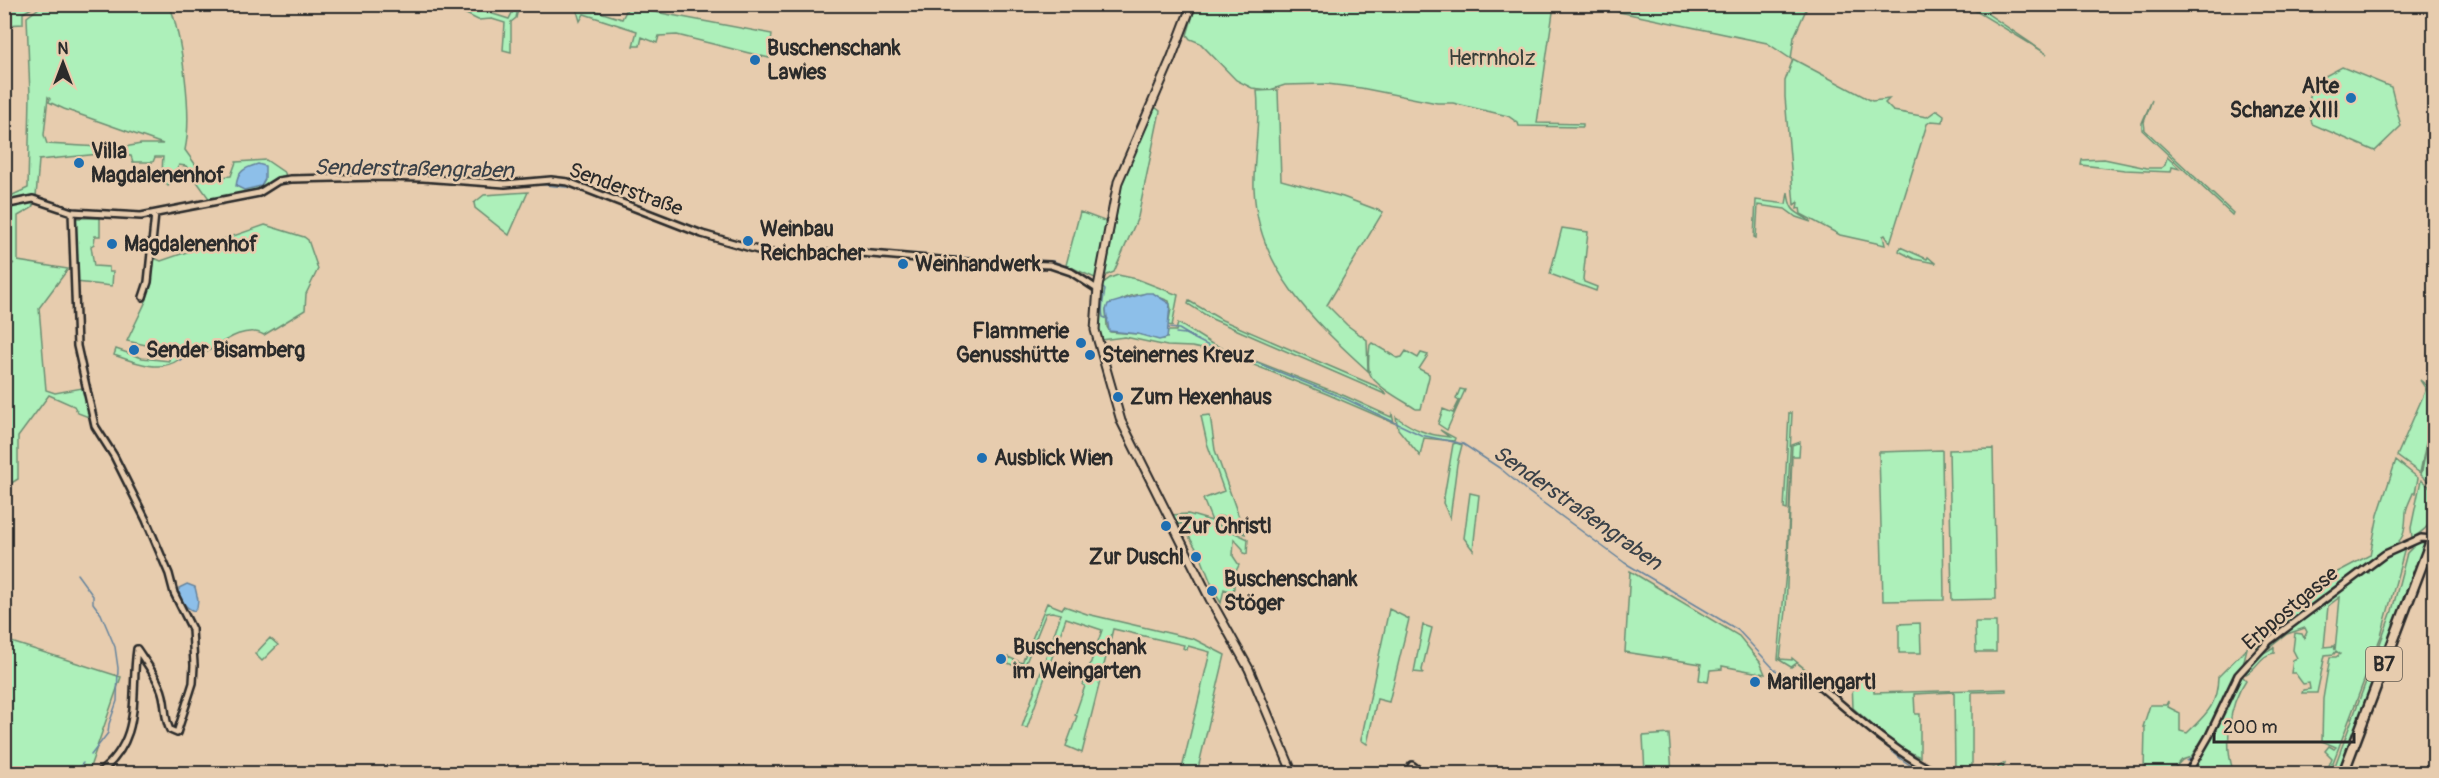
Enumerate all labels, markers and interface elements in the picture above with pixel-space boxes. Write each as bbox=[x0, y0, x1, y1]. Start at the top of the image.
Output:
north arrow bbox=[33, 33, 93, 93]
place label: Buschenschank Lawies bbox=[767, 35, 901, 86]
text: N bbox=[58, 39, 69, 59]
park label: Herrnholz bbox=[1449, 45, 1535, 72]
marker: Buschenschank Lawies bbox=[748, 53, 762, 67]
place label: Alte Schanze XIII bbox=[2230, 73, 2340, 124]
marker: Alte Schanze XIII bbox=[2344, 91, 2358, 105]
place label: Villa Magdalenenhof bbox=[91, 138, 225, 189]
water label: Senderstraßengraben bbox=[314, 153, 516, 185]
marker: Villa Magdalenenhof bbox=[72, 156, 86, 170]
street label: Senderstraße bbox=[565, 156, 687, 223]
place label: Weinbau Reichbacher bbox=[760, 216, 866, 267]
place label: Magdalenenhof bbox=[124, 231, 258, 258]
marker: Weinbau Reichbacher bbox=[741, 234, 755, 248]
marker: Magdalenenhof bbox=[105, 237, 119, 251]
place label: Weinhandwerk bbox=[915, 251, 1041, 278]
marker: Weinhandwerk bbox=[896, 257, 910, 271]
place label: Flammerie Genusshütte bbox=[956, 318, 1070, 369]
marker: Flammerie Genusshütte bbox=[1074, 336, 1088, 350]
place label: Sender Bisamberg bbox=[146, 337, 306, 364]
place label: Steinernes Kreuz bbox=[1102, 342, 1254, 369]
marker: Sender Bisamberg bbox=[127, 343, 141, 357]
marker: Steinernes Kreuz bbox=[1083, 348, 1097, 362]
place label: Zum Hexenhaus bbox=[1130, 384, 1272, 411]
marker: Zum Hexenhaus bbox=[1111, 390, 1125, 404]
water label: Senderstraßengraben bbox=[1488, 439, 1669, 577]
place label: Ausblick Wien bbox=[994, 445, 1113, 472]
marker: Ausblick Wien bbox=[975, 451, 989, 465]
place label: Zur Christl bbox=[1178, 513, 1272, 540]
marker: Zur Christl bbox=[1159, 519, 1173, 533]
place label: Zur Duschl bbox=[1089, 544, 1184, 571]
marker: Zur Duschl bbox=[1189, 550, 1203, 564]
street label: Erbpostgasse bbox=[2237, 560, 2344, 656]
place label: Buschenschank Stöger bbox=[1224, 566, 1358, 617]
marker: Buschenschank Stöger bbox=[1205, 584, 1219, 598]
place label: Buschenschank im Weingarten bbox=[1013, 634, 1147, 685]
road number: B7 bbox=[2366, 647, 2402, 681]
marker: Buschenschank im Weingarten bbox=[994, 652, 1008, 666]
place label: Marillengartl bbox=[1767, 669, 1876, 696]
marker: Marillengartl bbox=[1748, 675, 1762, 689]
scale bar bbox=[2214, 706, 2354, 744]
text: 200 m bbox=[2223, 716, 2278, 739]

